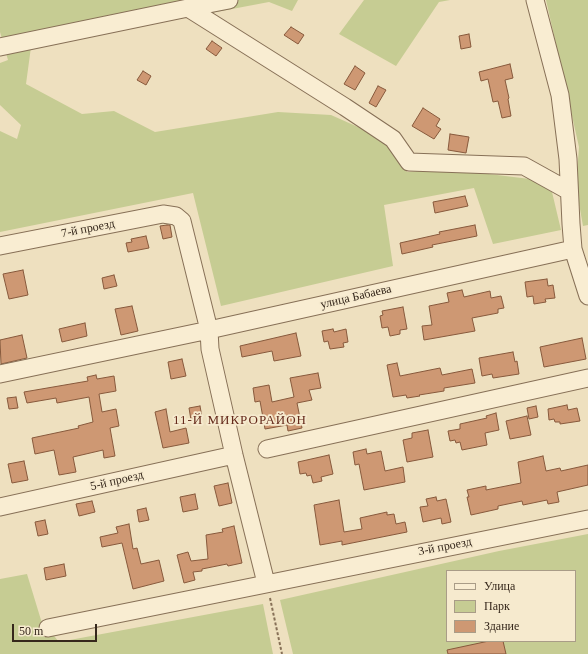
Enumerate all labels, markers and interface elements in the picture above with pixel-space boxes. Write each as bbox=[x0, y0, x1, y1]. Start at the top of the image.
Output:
street label: 7-й проезд bbox=[60, 217, 116, 241]
street label: улица Бабаева bbox=[319, 282, 393, 312]
district label: 11-Й МИКРОРАЙОН bbox=[173, 413, 307, 429]
street label: 5-й проезд bbox=[89, 468, 145, 494]
street label: 3-й проезд bbox=[417, 535, 473, 559]
legend bbox=[446, 570, 576, 642]
text: Улица bbox=[484, 579, 515, 593]
text: Парк bbox=[484, 599, 510, 613]
scale bar bbox=[14, 616, 99, 642]
text: Здание bbox=[484, 619, 519, 633]
text: 50 m bbox=[19, 624, 43, 638]

